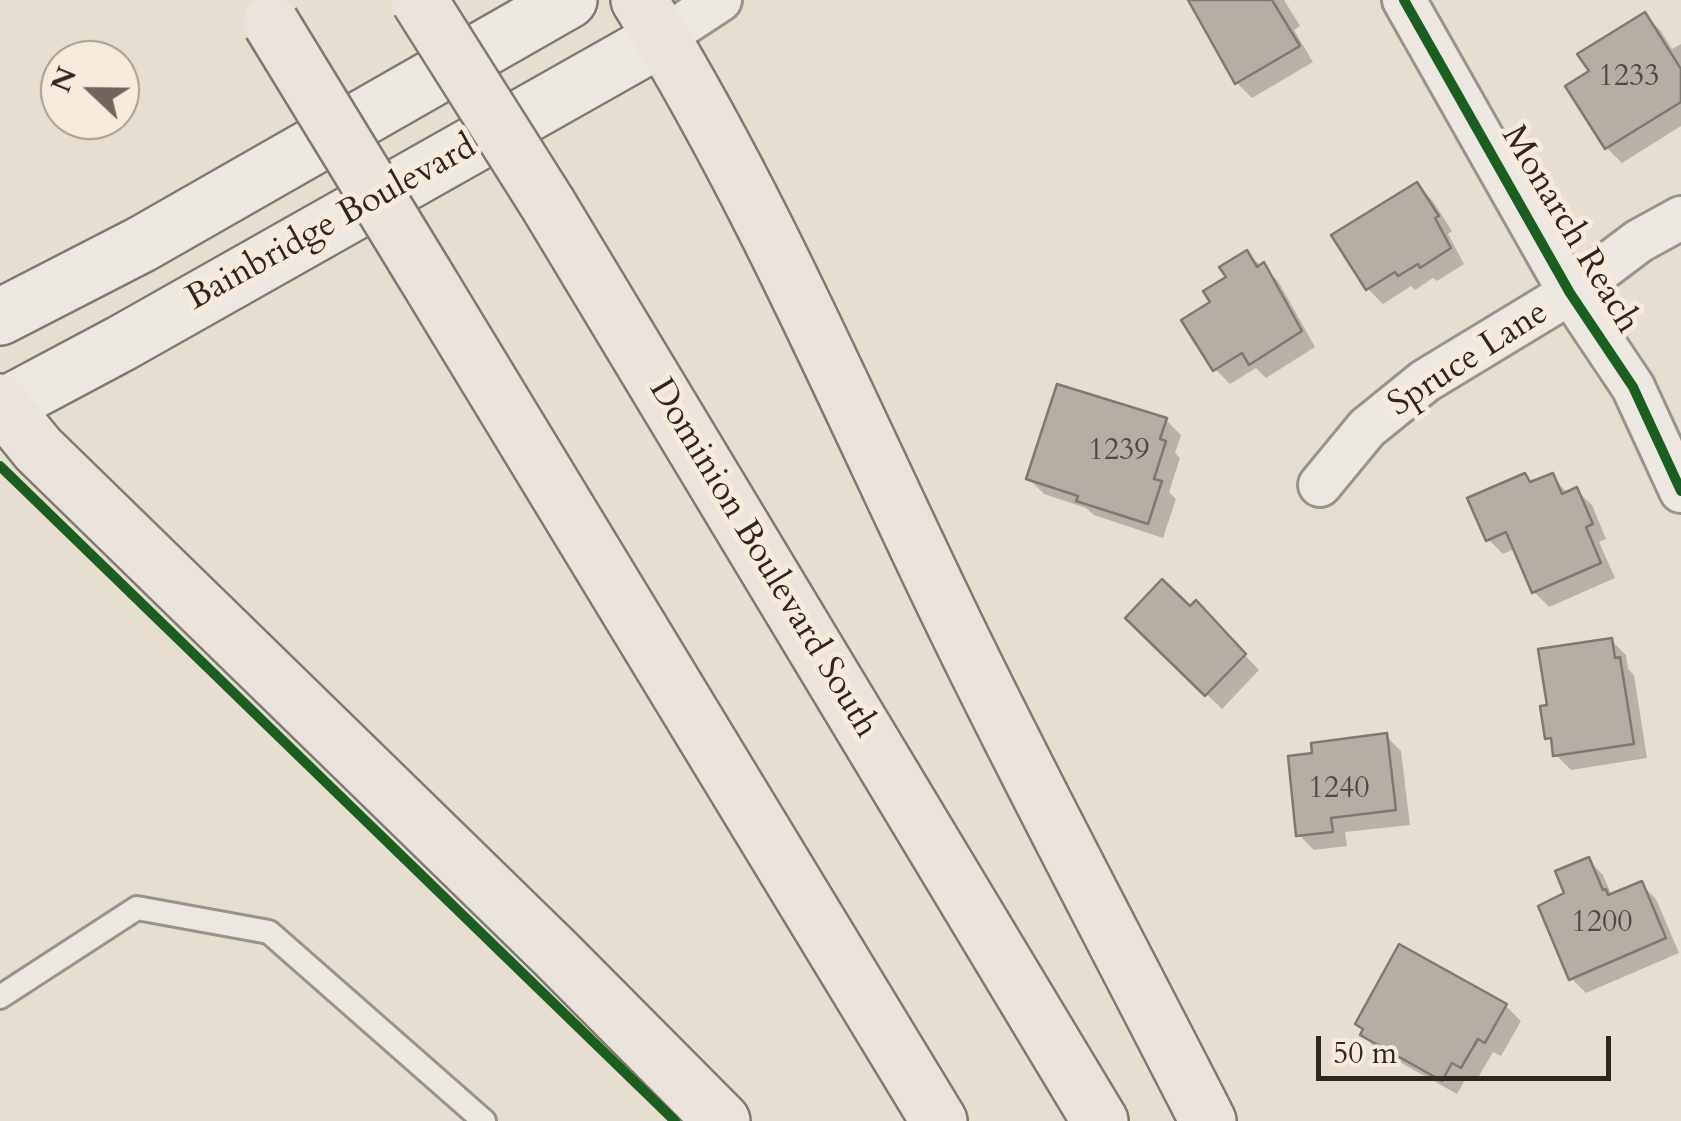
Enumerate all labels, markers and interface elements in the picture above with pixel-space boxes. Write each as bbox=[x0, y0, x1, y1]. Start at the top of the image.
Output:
north arrow bbox=[40, 40, 140, 140]
house number: 1233 bbox=[1598, 60, 1660, 96]
text: N bbox=[42, 61, 86, 98]
street label: Monarch Reach bbox=[1491, 119, 1647, 341]
street label: Bainbridge Boulevard bbox=[180, 127, 484, 321]
street label: Spruce Lane bbox=[1381, 293, 1557, 427]
street label: Dominion Boulevard South bbox=[638, 372, 886, 746]
house number: 1239 bbox=[1088, 434, 1150, 470]
house number: 1240 bbox=[1308, 772, 1370, 808]
house number: 1200 bbox=[1571, 906, 1633, 942]
scale bar bbox=[1321, 1016, 1616, 1078]
text: 50 m bbox=[1333, 1033, 1397, 1074]

